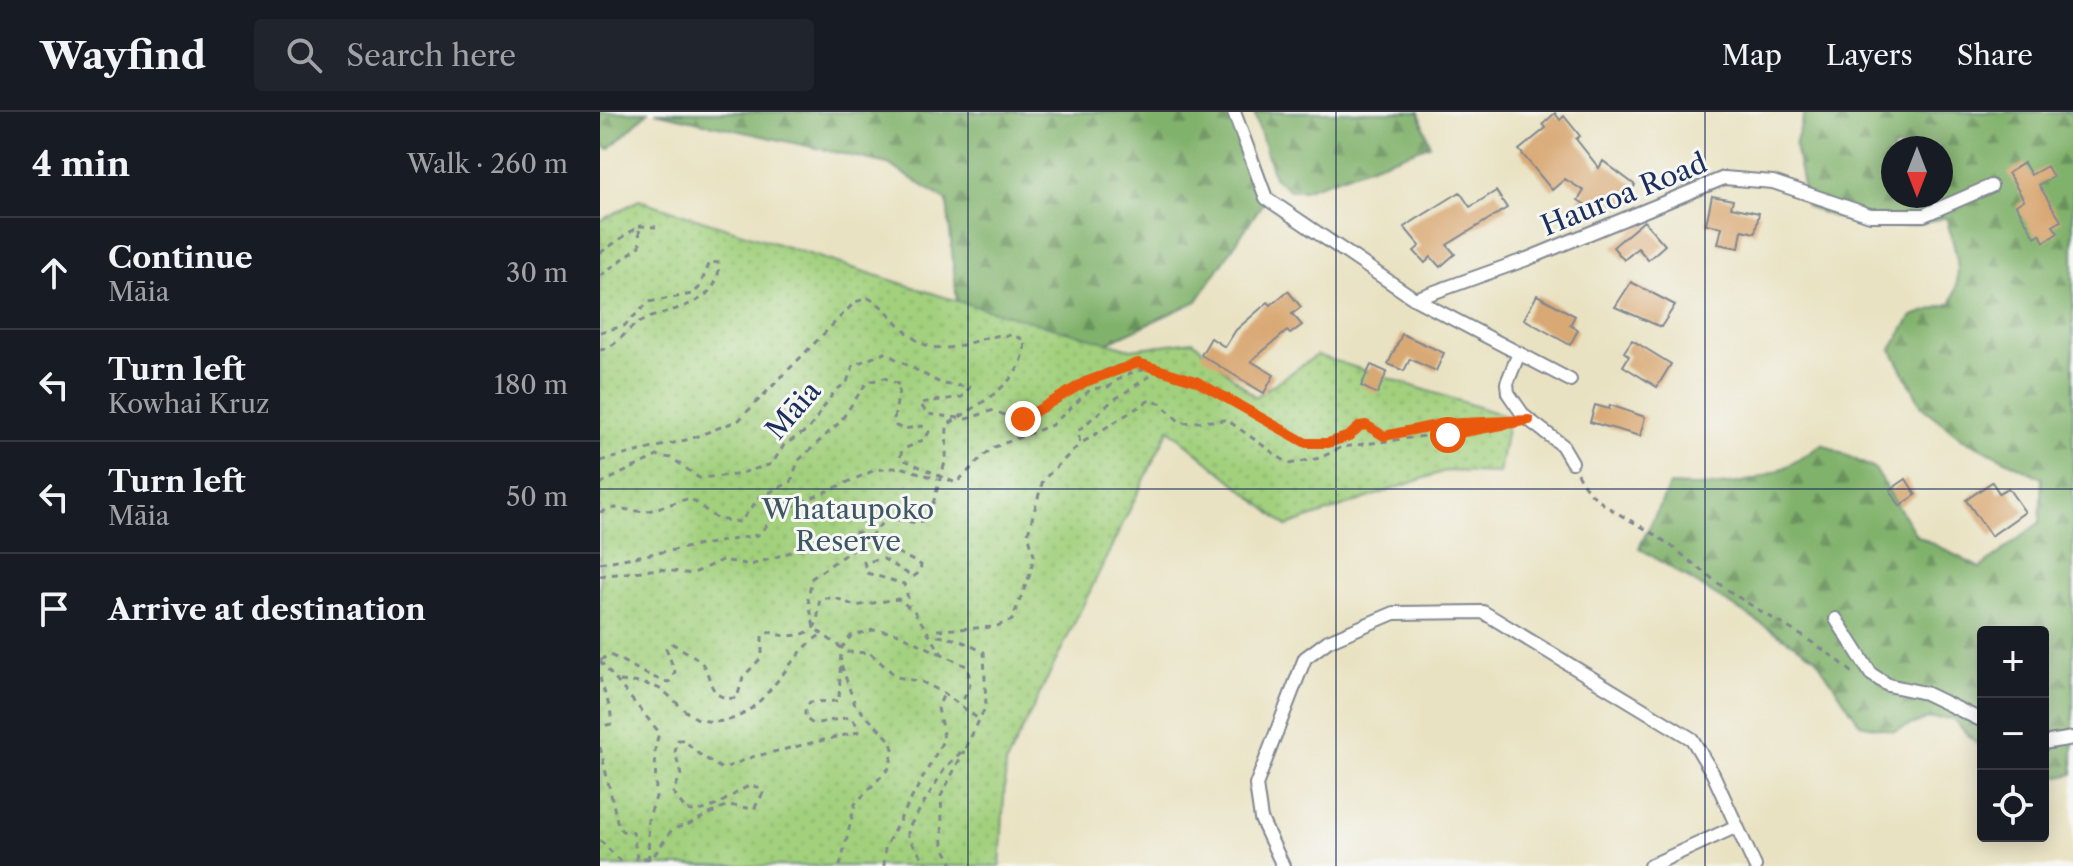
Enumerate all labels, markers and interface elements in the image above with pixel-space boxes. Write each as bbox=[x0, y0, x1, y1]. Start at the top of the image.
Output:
search box bbox=[254, 19, 814, 91]
text: Wayfind bbox=[40, 32, 206, 79]
icon: search bbox=[282, 33, 326, 77]
text: Search here bbox=[346, 37, 516, 74]
text: Map bbox=[1722, 38, 1782, 72]
text: Layers bbox=[1826, 38, 1913, 72]
text: Share bbox=[1957, 38, 2033, 72]
north arrow bbox=[1881, 136, 1953, 208]
text: 4 min bbox=[32, 143, 130, 185]
street label: Hauroa Road bbox=[1536, 145, 1712, 243]
text: Walk · 260 m bbox=[407, 148, 568, 180]
text: Continue bbox=[108, 239, 253, 276]
icon: ahead bbox=[32, 251, 76, 295]
text: 30 m bbox=[506, 257, 568, 289]
text: Māia bbox=[108, 276, 169, 308]
text: Turn left bbox=[108, 351, 245, 388]
icon: left bbox=[32, 363, 76, 407]
text: 180 m bbox=[494, 369, 568, 401]
street label: Māia bbox=[758, 374, 828, 446]
text: Kowhai Kruz bbox=[108, 388, 269, 420]
route end bbox=[1005, 401, 1041, 437]
route start bbox=[1430, 417, 1466, 453]
text: Turn left bbox=[108, 463, 245, 500]
icon: left bbox=[32, 475, 76, 519]
text: 50 m bbox=[506, 481, 568, 513]
park label: Whataupoko Reserve bbox=[761, 492, 934, 558]
text: Māia bbox=[108, 500, 169, 532]
icon: arrive bbox=[32, 587, 76, 631]
text: Arrive at destination bbox=[108, 591, 426, 628]
map controls bbox=[1977, 626, 2049, 842]
button: + bbox=[1977, 626, 2049, 698]
button: − bbox=[1977, 698, 2049, 770]
button: locate bbox=[1977, 770, 2049, 842]

